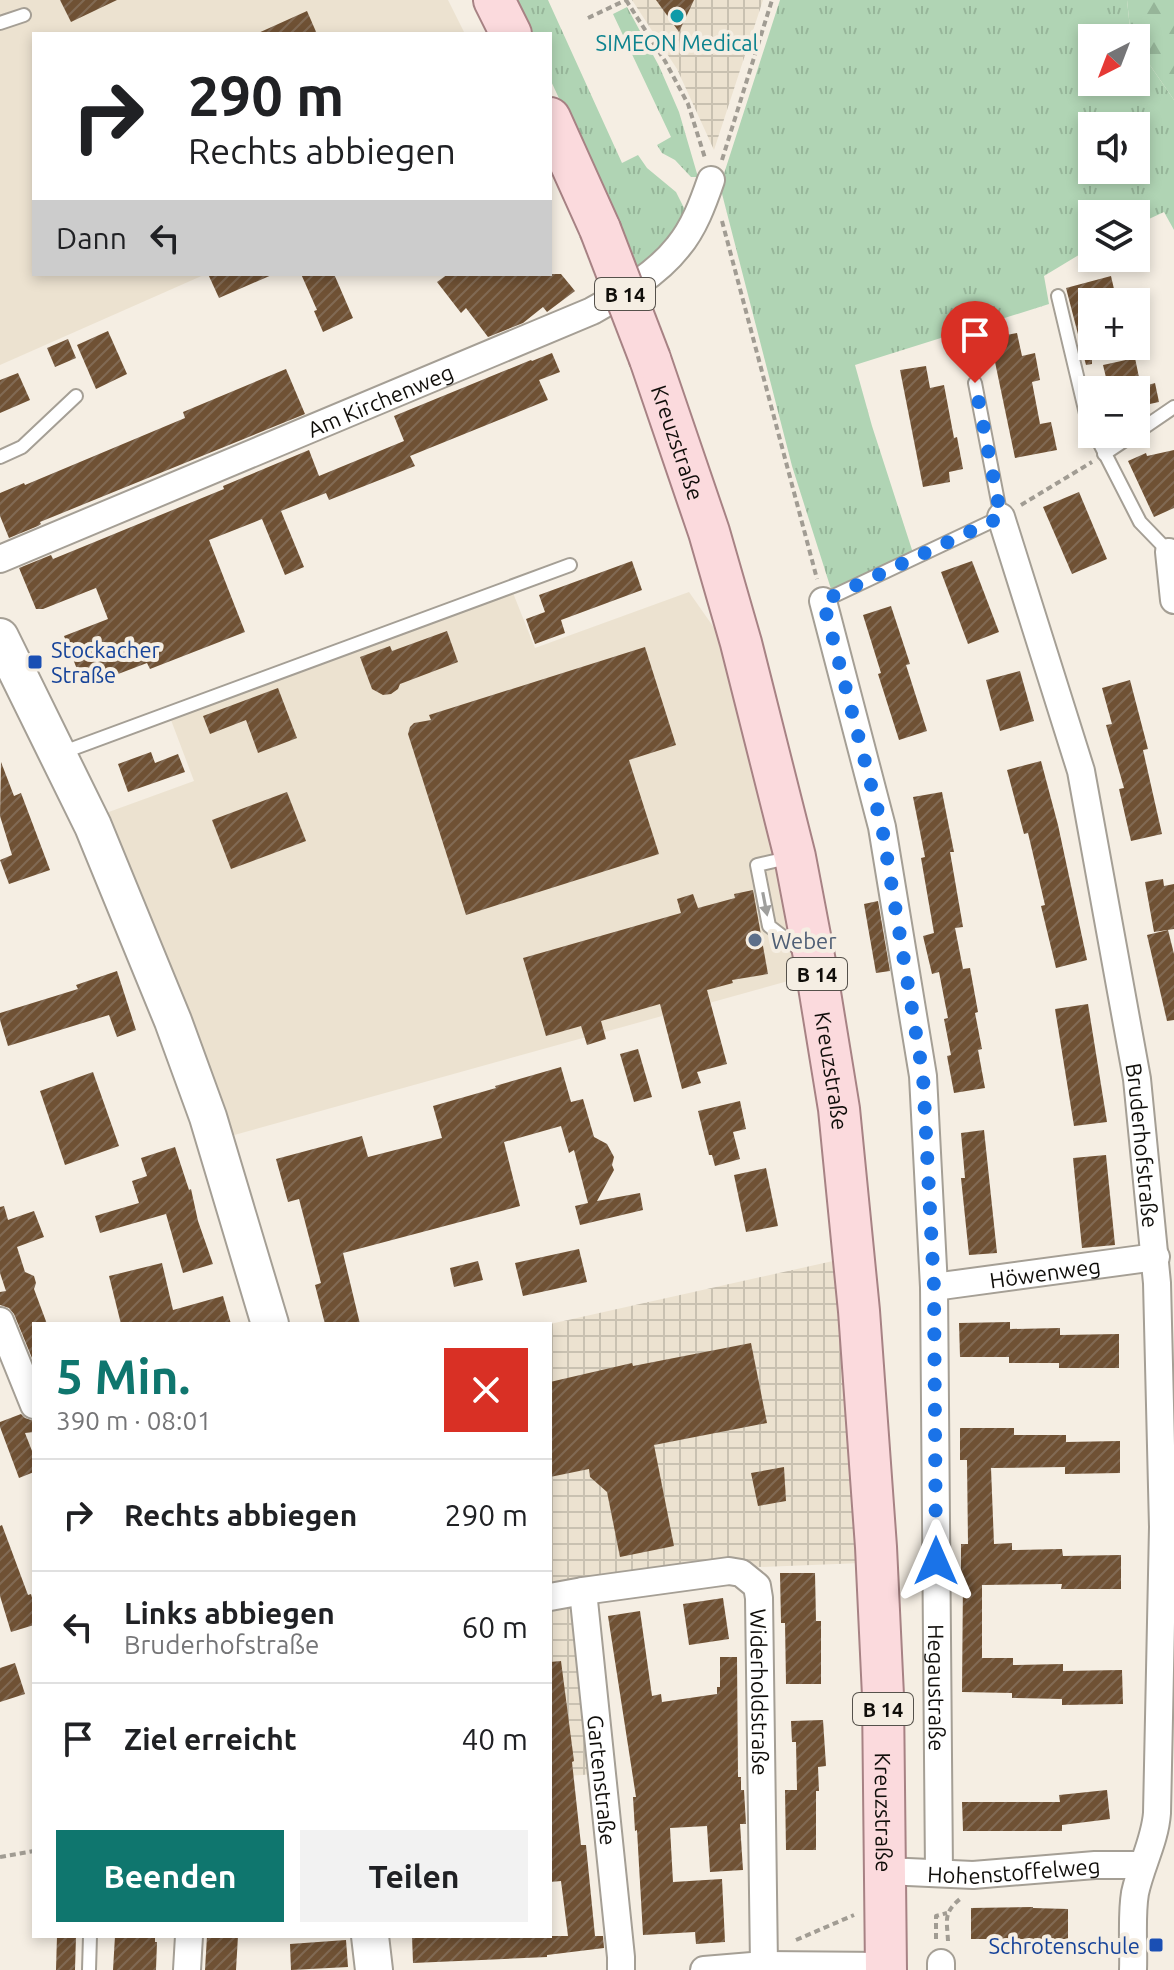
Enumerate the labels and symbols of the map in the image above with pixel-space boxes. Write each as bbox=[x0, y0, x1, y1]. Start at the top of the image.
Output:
marker: SIMEON Medical bbox=[668, 7, 686, 25]
north arrow bbox=[1078, 24, 1150, 96]
place label: SIMEON Medical bbox=[596, 30, 759, 55]
road number: B 14 bbox=[595, 278, 655, 310]
pin bbox=[941, 301, 1009, 383]
street label: Am Kirchenweg bbox=[304, 358, 456, 441]
street label: Kreuzstraße bbox=[647, 382, 710, 503]
place label: Stockacher Straße bbox=[51, 637, 161, 687]
marker: Stockacher Straße bbox=[26, 653, 44, 671]
one-way arrow bbox=[759, 892, 772, 917]
place label: Weber bbox=[771, 928, 837, 953]
marker: Weber bbox=[746, 931, 764, 949]
road number: B 14 bbox=[787, 958, 847, 990]
street label: Kreuzstraße bbox=[811, 1009, 854, 1131]
street label: Bruderhofstraße bbox=[1122, 1061, 1164, 1229]
street label: Höwenweg bbox=[988, 1252, 1102, 1292]
position arrow bbox=[894, 1519, 978, 1603]
street label: Widerholdstraße bbox=[747, 1609, 774, 1776]
street label: Hegaustraße bbox=[924, 1624, 950, 1752]
road number: B 14 bbox=[853, 1693, 913, 1725]
street label: Gartenstraße bbox=[583, 1714, 622, 1846]
street label: Kreuzstraße bbox=[871, 1752, 897, 1872]
street label: Hohenstoffelweg bbox=[927, 1852, 1101, 1888]
place label: Schrotenschule bbox=[988, 1933, 1140, 1958]
marker: Schrotenschule bbox=[1147, 1936, 1165, 1954]

